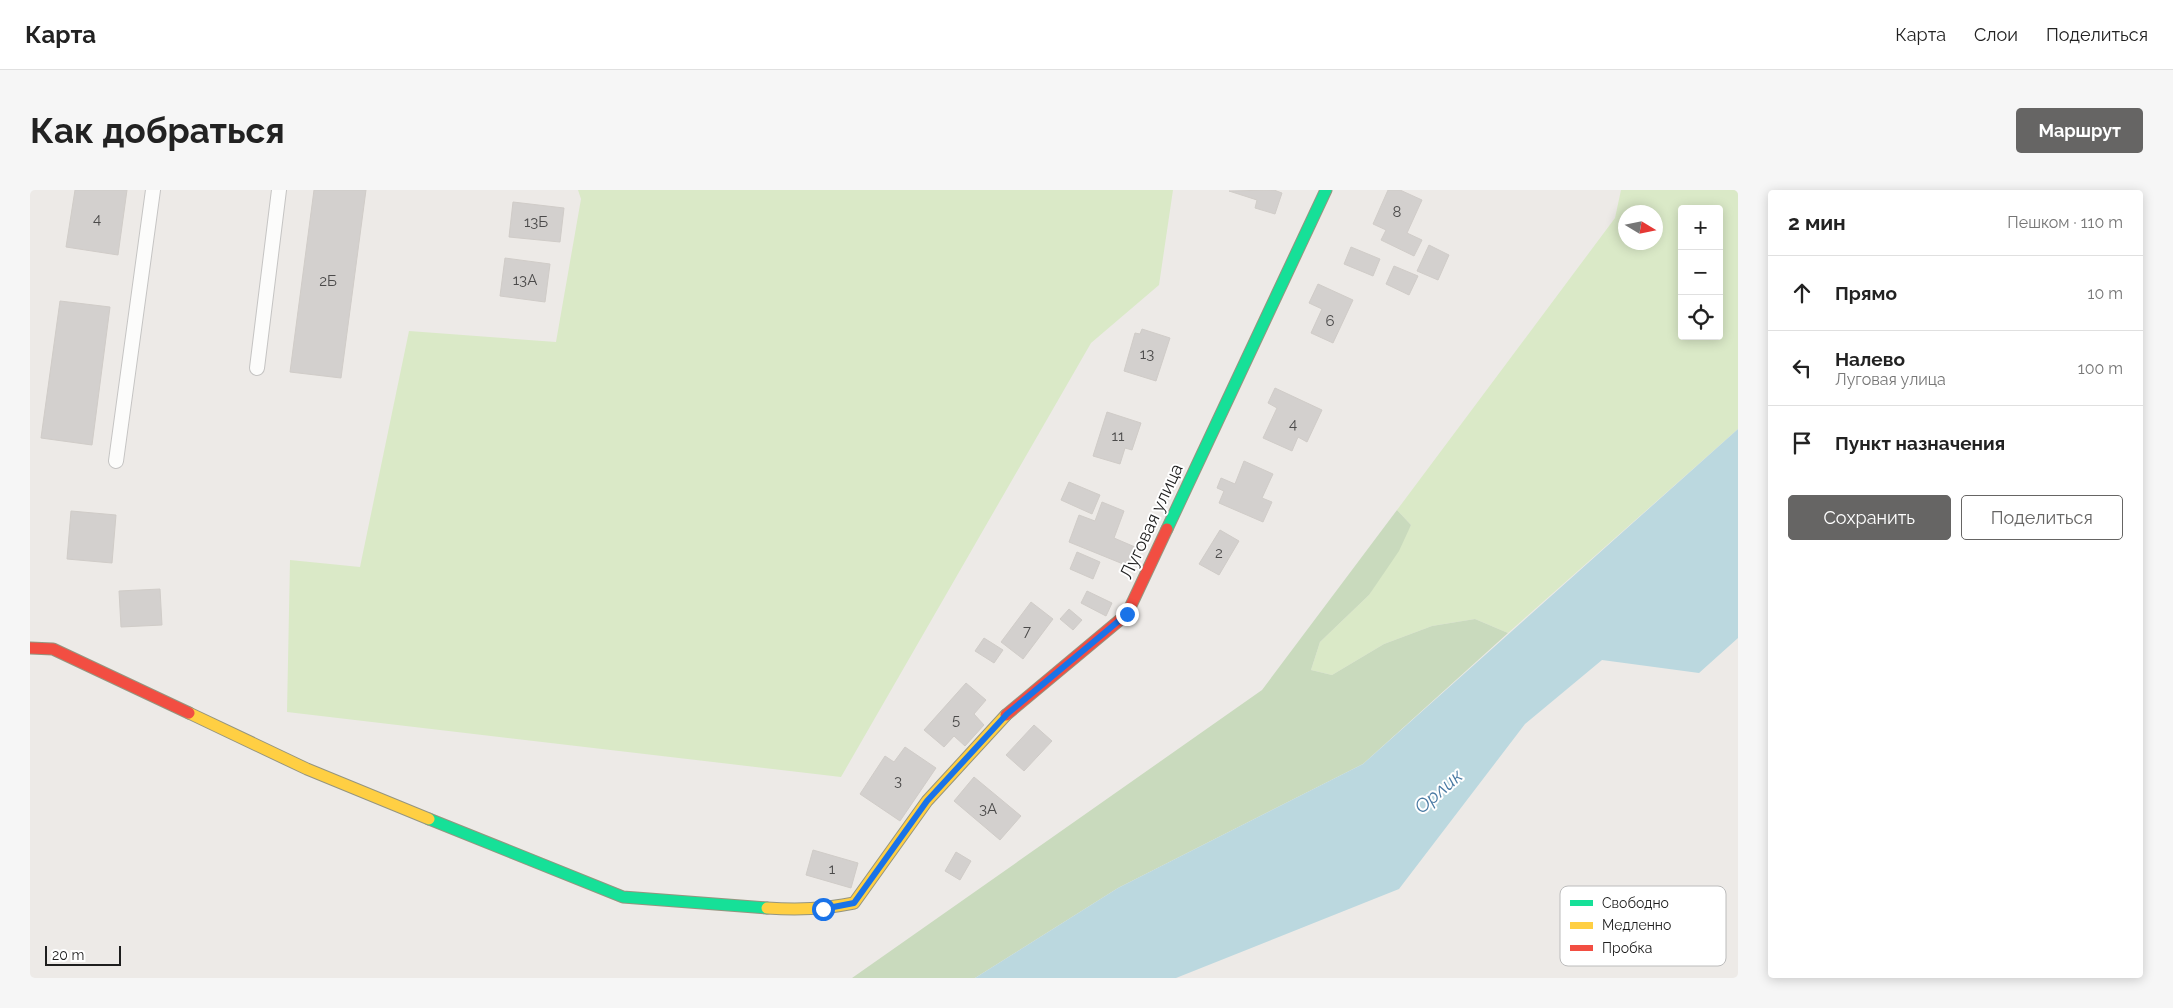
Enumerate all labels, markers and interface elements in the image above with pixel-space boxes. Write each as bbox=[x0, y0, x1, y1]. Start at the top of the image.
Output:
text: Карта bbox=[25, 20, 96, 49]
text: Карта bbox=[1895, 24, 1946, 45]
text: Слои bbox=[1974, 24, 2018, 45]
text: Поделиться bbox=[2046, 24, 2148, 45]
button: Маршрут bbox=[2016, 108, 2143, 153]
text: Как добраться bbox=[30, 110, 285, 151]
house number: 8 bbox=[1393, 203, 1402, 221]
north arrow bbox=[1618, 205, 1663, 250]
map controls bbox=[1678, 205, 1723, 340]
button: + bbox=[1678, 205, 1723, 250]
house number: 4 bbox=[93, 210, 101, 228]
text: 2 мин bbox=[1788, 210, 1846, 235]
house number: 13Б bbox=[524, 213, 548, 231]
text: Пешком · 110 m bbox=[2007, 213, 2123, 232]
button: − bbox=[1678, 250, 1723, 295]
house number: 13А bbox=[513, 271, 537, 289]
house number: 2Б bbox=[319, 272, 337, 290]
icon: ahead bbox=[1788, 279, 1816, 307]
text: Прямо bbox=[1835, 282, 1897, 304]
text: 10 m bbox=[2088, 284, 2123, 303]
button: locate bbox=[1678, 295, 1723, 340]
house number: 6 bbox=[1325, 312, 1335, 330]
house number: 13 bbox=[1140, 345, 1154, 363]
text: Налево bbox=[1835, 348, 1905, 370]
icon: left bbox=[1788, 354, 1816, 382]
text: 100 m bbox=[2078, 359, 2123, 378]
text: Луговая улица bbox=[1835, 370, 1946, 389]
house number: 4 bbox=[1289, 415, 1297, 433]
house number: 11 bbox=[1112, 427, 1125, 445]
icon: arrive bbox=[1788, 429, 1816, 457]
text: Пункт назначения bbox=[1835, 432, 2005, 454]
street label: Луговая улица bbox=[1115, 460, 1187, 582]
button: Сохранить bbox=[1788, 495, 1951, 540]
button: Поделиться bbox=[1961, 495, 2123, 540]
house number: 2 bbox=[1215, 544, 1223, 562]
route end bbox=[1116, 603, 1139, 626]
house number: 7 bbox=[1023, 622, 1031, 640]
house number: 5 bbox=[952, 711, 960, 729]
water label: Орлик bbox=[1410, 764, 1467, 818]
house number: 3 bbox=[894, 772, 902, 790]
house number: 3А bbox=[979, 800, 997, 818]
house number: 1 bbox=[829, 860, 836, 878]
legend bbox=[1560, 886, 1726, 966]
text: Свободно bbox=[1602, 895, 1669, 911]
route start bbox=[812, 898, 835, 921]
text: Медленно bbox=[1602, 917, 1671, 933]
text: Пробка bbox=[1602, 940, 1652, 956]
scale bar bbox=[45, 943, 121, 966]
text: 20 m bbox=[52, 947, 84, 963]

